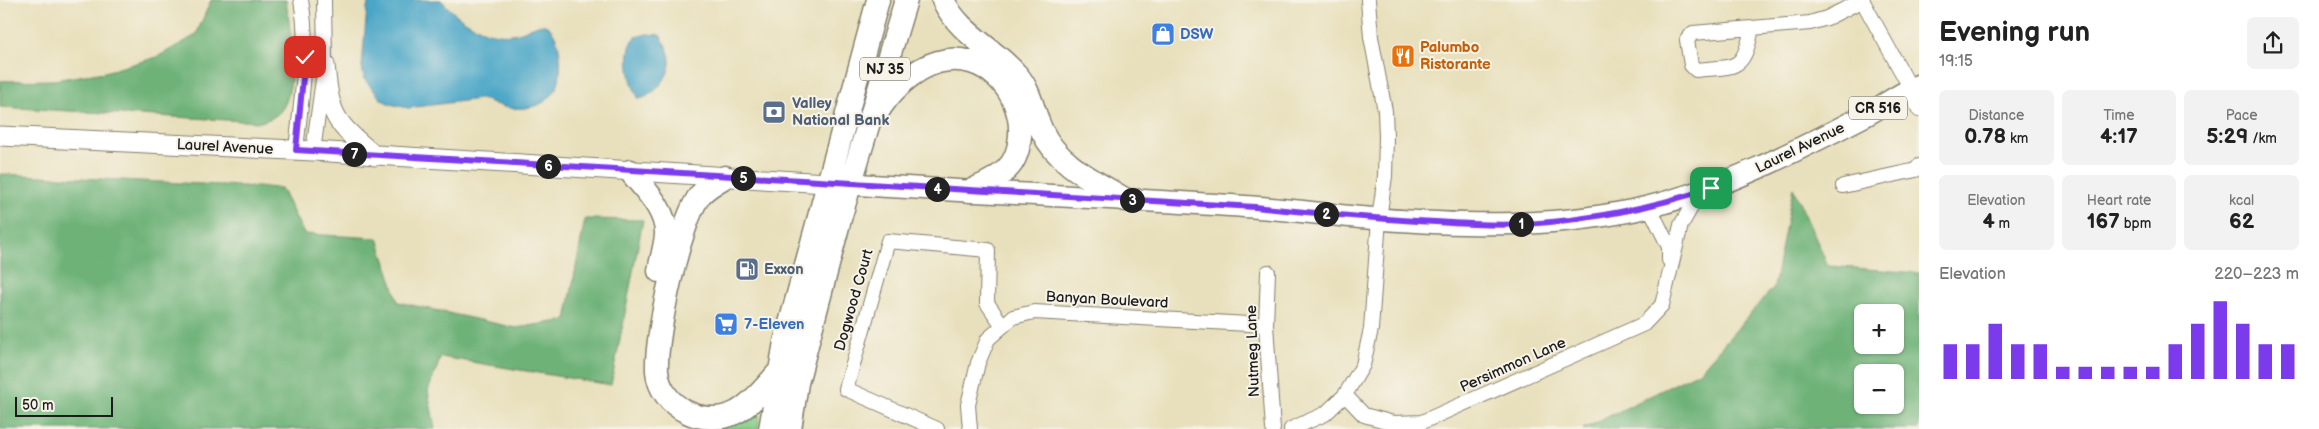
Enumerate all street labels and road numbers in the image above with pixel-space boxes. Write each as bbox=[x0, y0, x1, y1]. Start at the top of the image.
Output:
road number: NJ 35 bbox=[860, 58, 910, 80]
road number: CR 516 bbox=[1849, 96, 1907, 120]
street label: Laurel Avenue bbox=[1752, 118, 1848, 178]
street label: Laurel Avenue bbox=[176, 135, 274, 159]
street label: Dogwood Court bbox=[830, 246, 878, 353]
street label: Banyan Boulevard bbox=[1045, 287, 1169, 313]
street label: Nutmeg Lane bbox=[1242, 304, 1264, 397]
street label: Persimmon Lane bbox=[1457, 333, 1569, 397]

